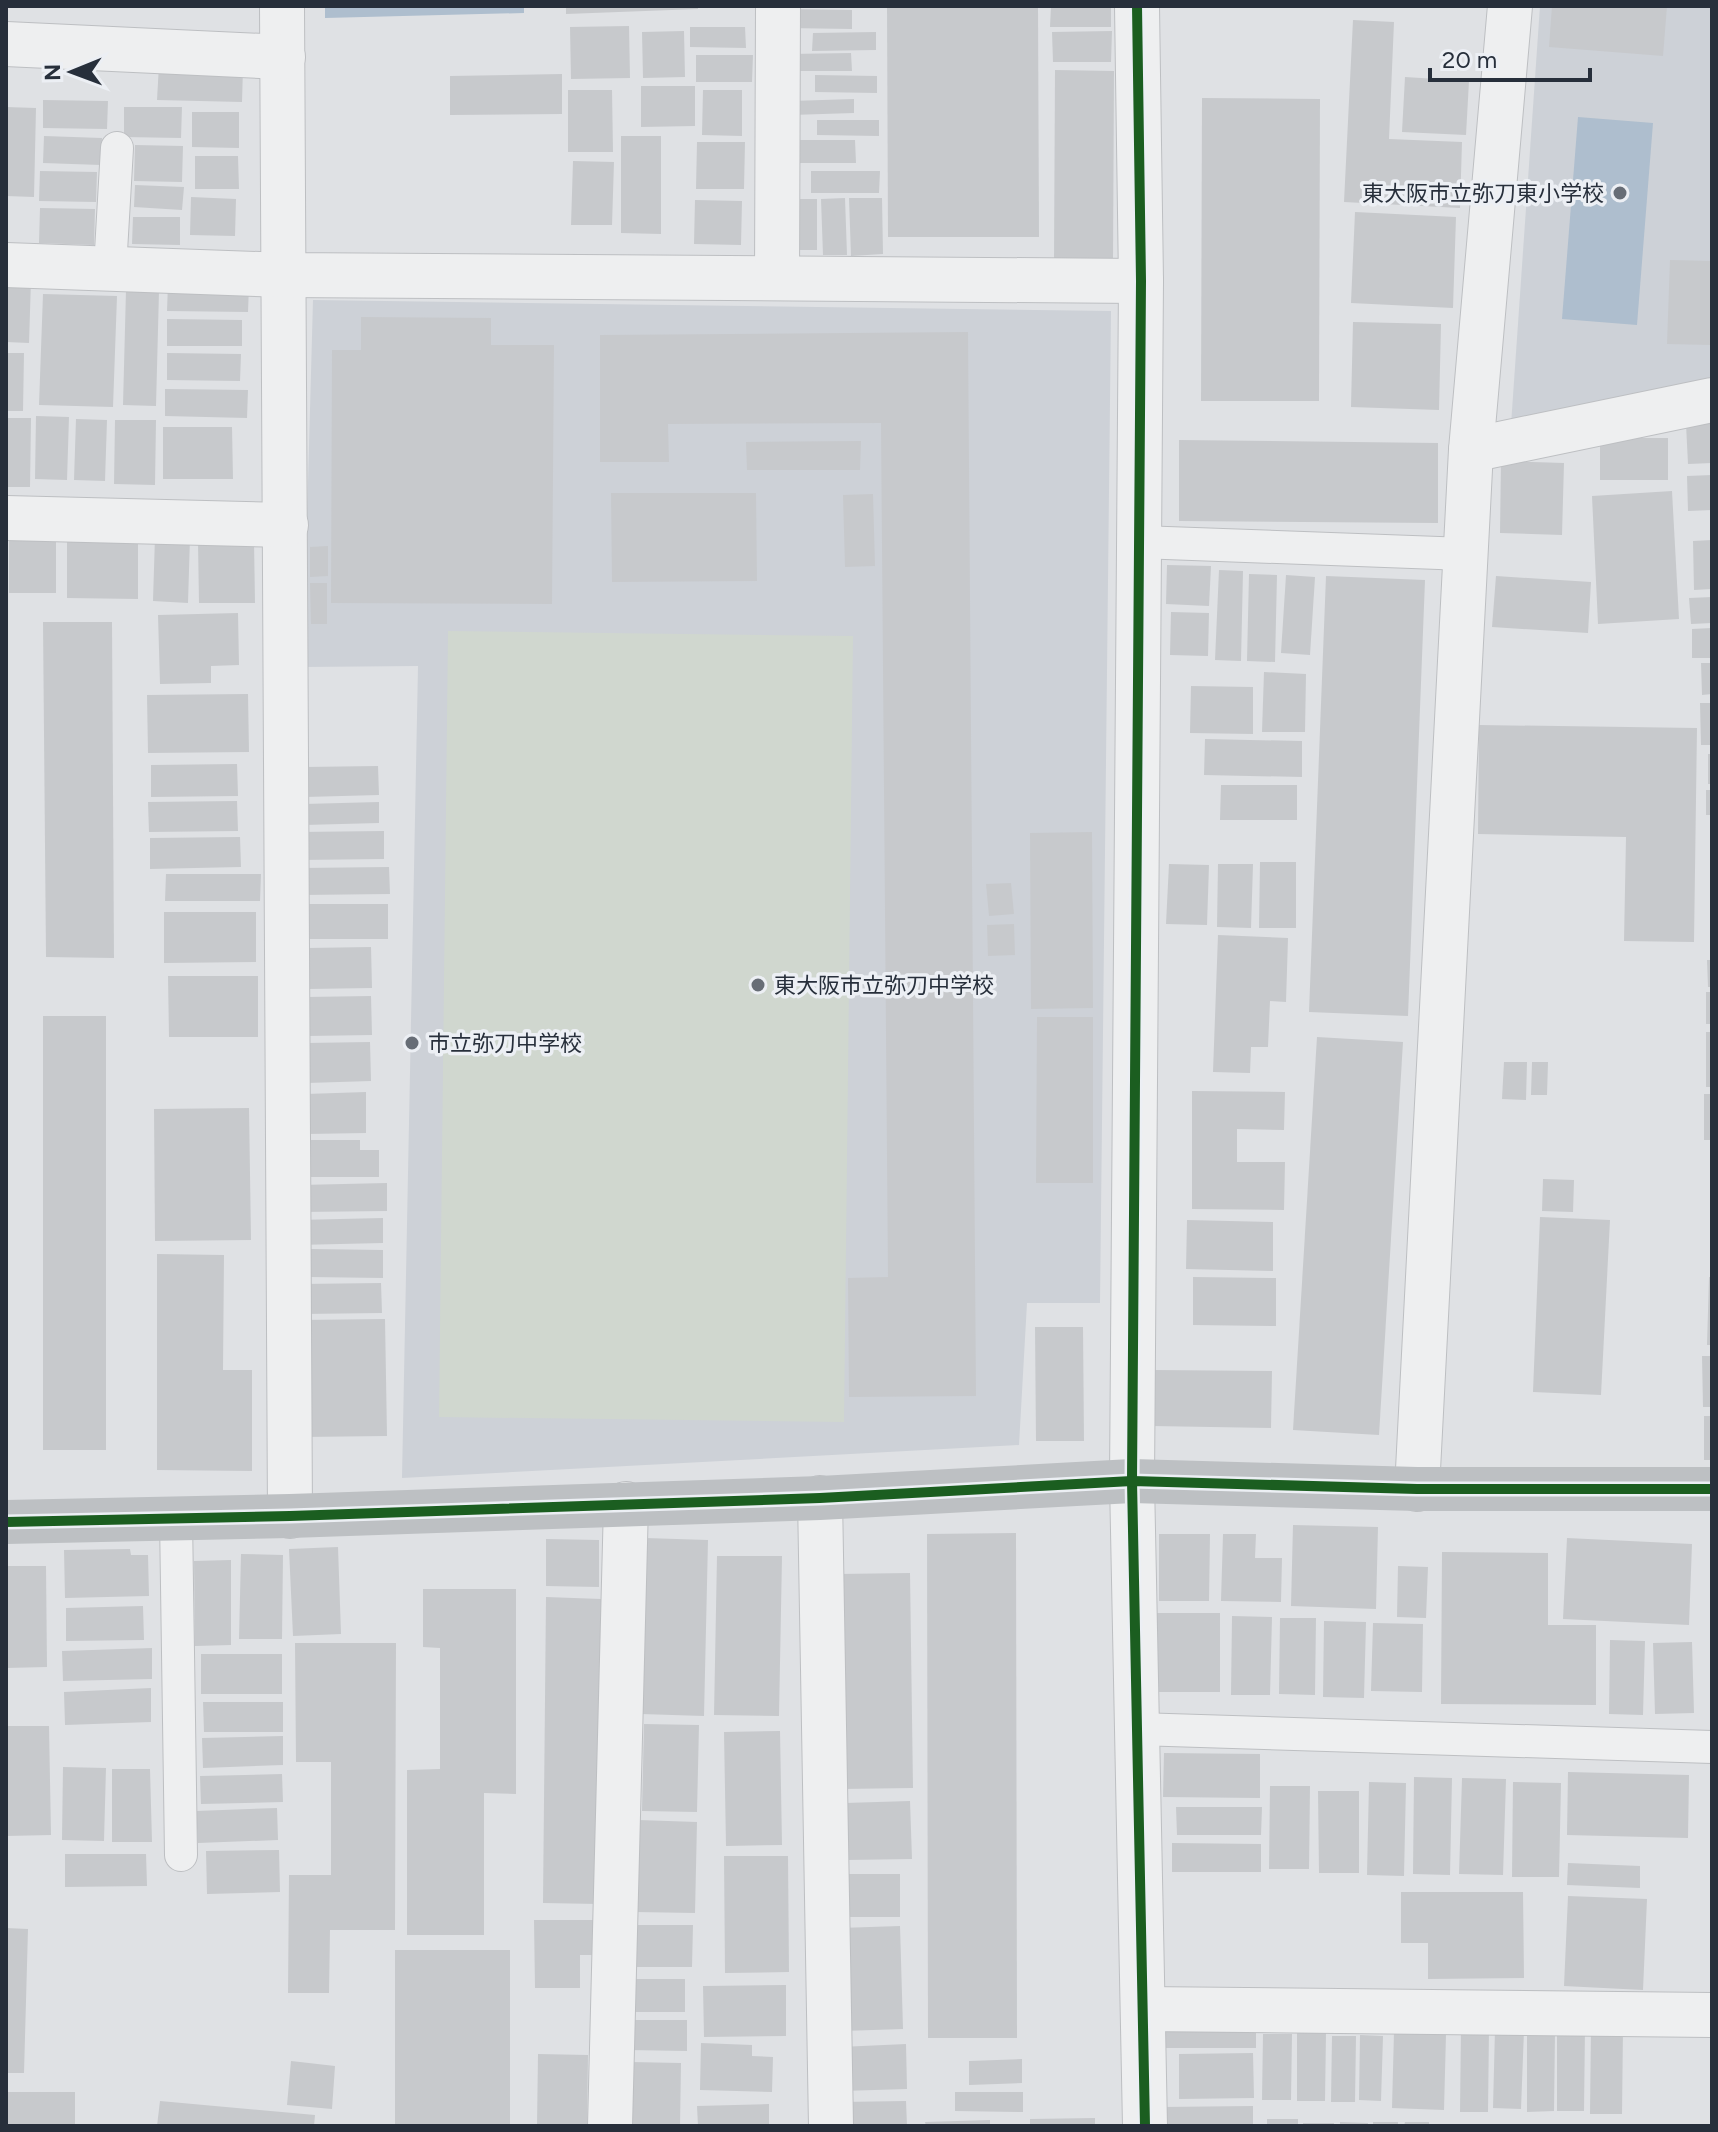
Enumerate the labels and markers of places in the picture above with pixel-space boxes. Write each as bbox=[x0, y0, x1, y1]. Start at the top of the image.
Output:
place label: 東大阪市立弥刀東小学校 bbox=[1362, 180, 1604, 207]
marker: 東大阪市立弥刀東小学校 bbox=[1611, 184, 1629, 202]
place label: 東大阪市立弥刀中学校 bbox=[774, 972, 994, 999]
marker: 東大阪市立弥刀中学校 bbox=[749, 976, 767, 994]
place label: 市立弥刀中学校 bbox=[428, 1030, 582, 1057]
marker: 市立弥刀中学校 bbox=[403, 1034, 421, 1052]

